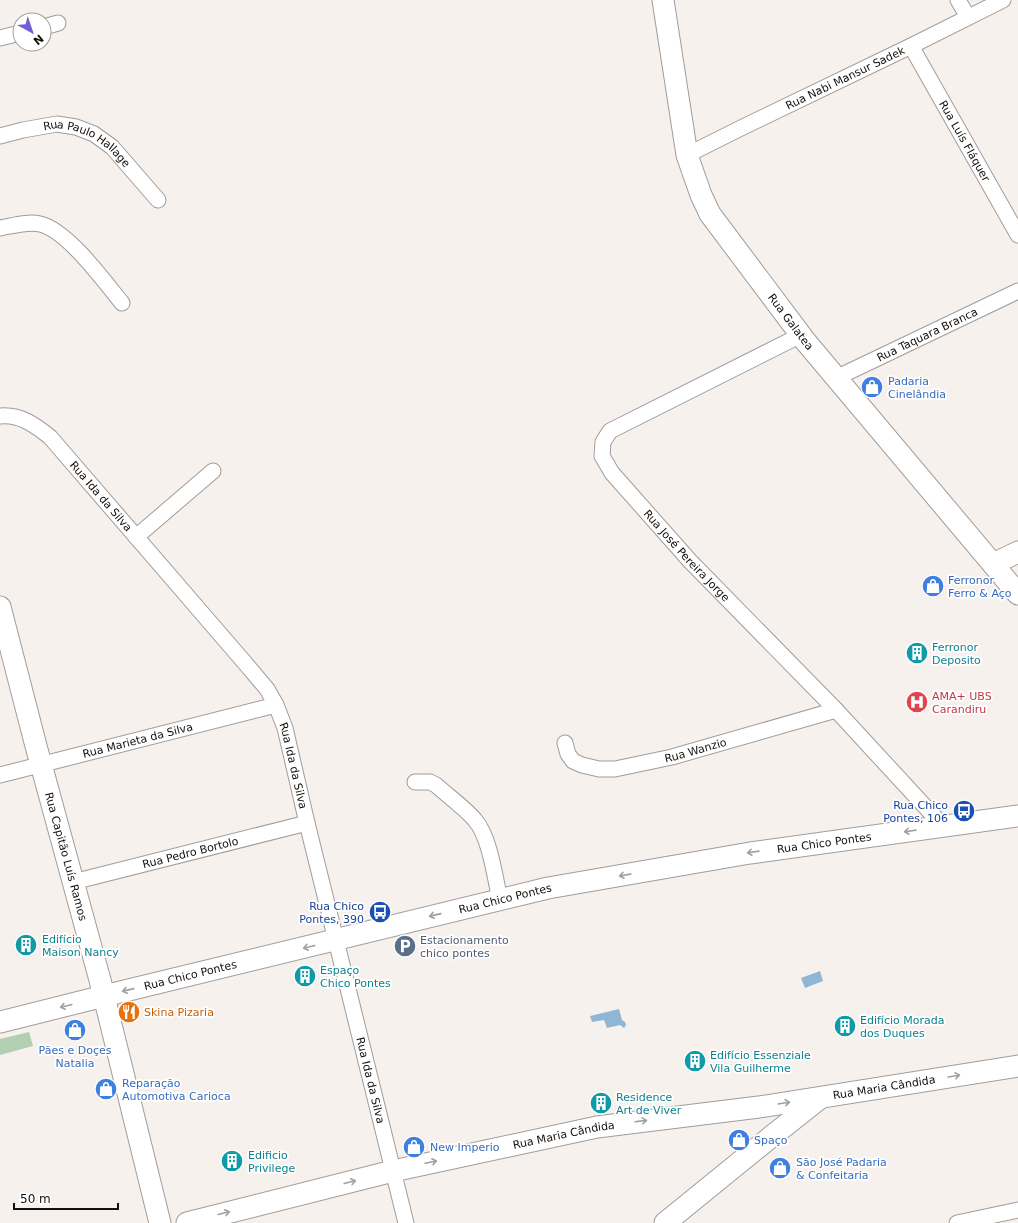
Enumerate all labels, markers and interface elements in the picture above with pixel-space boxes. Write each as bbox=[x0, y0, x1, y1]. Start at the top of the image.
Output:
north arrow bbox=[12, 12, 52, 52]
text: N bbox=[30, 31, 46, 47]
street label: Rua Nabi Mansur Sadek bbox=[783, 43, 907, 112]
street label: Rua Luís Fláquer bbox=[937, 98, 993, 184]
street label: Rua Paulo Hallage bbox=[42, 118, 133, 170]
street label: Rua Galatea bbox=[765, 291, 816, 353]
street label: Rua Taquara Branca bbox=[875, 305, 980, 364]
shop icon: Padaria Cinelândia bbox=[859, 374, 885, 400]
place label: Padaria Cinelândia bbox=[888, 375, 946, 401]
street label: Rua Ida da Silva bbox=[67, 458, 135, 534]
street label: Rua José Pereira Jorge bbox=[641, 507, 733, 604]
shop icon: Ferronor Ferro & Aço bbox=[920, 573, 946, 599]
place label: Ferronor Ferro & Aço bbox=[948, 574, 1012, 600]
building icon: Ferronor Deposito bbox=[904, 640, 930, 666]
place label: Ferronor Deposito bbox=[932, 641, 981, 667]
hospital icon: AMA+ UBS Carandiru bbox=[904, 689, 930, 715]
place label: AMA+ UBS Carandiru bbox=[932, 690, 992, 716]
street label: Rua Marieta da Silva bbox=[81, 720, 194, 760]
street label: Rua Ida da Silva bbox=[277, 720, 310, 810]
street label: Rua Wanzio bbox=[663, 735, 728, 765]
street label: Rua Capitão Luís Ramos bbox=[42, 791, 90, 922]
bus stop icon: Rua Chico Pontes, 106 bbox=[951, 798, 977, 824]
place label: Rua Chico Pontes, 106 bbox=[883, 799, 948, 825]
one-way arrow bbox=[904, 827, 917, 835]
street label: Rua Chico Pontes bbox=[776, 830, 872, 856]
street label: Rua Pedro Bortolo bbox=[141, 834, 240, 871]
one-way arrow bbox=[747, 848, 760, 856]
one-way arrow bbox=[619, 871, 632, 879]
street label: Rua Chico Pontes bbox=[457, 881, 553, 916]
bus stop icon: Rua Chico Pontes, 390 bbox=[367, 899, 393, 925]
place label: Rua Chico Pontes, 390 bbox=[299, 900, 364, 926]
one-way arrow bbox=[429, 912, 442, 920]
building icon: Edifício Maison Nancy bbox=[13, 932, 39, 958]
place label: Edifício Maison Nancy bbox=[42, 933, 119, 959]
parking icon: Estacionamento chico pontes bbox=[392, 933, 418, 959]
place label: Estacionamento chico pontes bbox=[420, 934, 509, 960]
one-way arrow bbox=[302, 943, 315, 951]
street label: Rua Chico Pontes bbox=[142, 957, 238, 993]
building icon: Espaço Chico Pontes bbox=[292, 963, 318, 989]
place label: Espaço Chico Pontes bbox=[320, 964, 391, 990]
one-way arrow bbox=[122, 987, 135, 995]
restaurant icon: Skina Pizaria bbox=[116, 999, 142, 1025]
one-way arrow bbox=[60, 1002, 73, 1010]
place label: Skina Pizaria bbox=[144, 1006, 214, 1019]
building icon: Edifício Morada dos Duques bbox=[832, 1013, 858, 1039]
place label: Edifício Morada dos Duques bbox=[860, 1014, 944, 1040]
shop icon: Pães e Doçes Natalia bbox=[62, 1017, 88, 1043]
street label: Rua Ida da Silva bbox=[354, 1036, 388, 1125]
place label: Pães e Doçes Natalia bbox=[39, 1044, 112, 1070]
building icon: Edifício Essenziale Vila Guilherme bbox=[682, 1048, 708, 1074]
place label: Edifício Essenziale Vila Guilherme bbox=[710, 1049, 811, 1075]
one-way arrow bbox=[947, 1072, 960, 1080]
street label: Rua Maria Cândida bbox=[832, 1073, 936, 1102]
shop icon: Reparação Automotiva Carioca bbox=[93, 1076, 119, 1102]
place label: Reparação Automotiva Carioca bbox=[122, 1077, 231, 1103]
building icon: Residence Art de Viver bbox=[588, 1090, 614, 1116]
place label: Residence Art de Viver bbox=[616, 1091, 682, 1117]
one-way arrow bbox=[777, 1099, 790, 1107]
one-way arrow bbox=[634, 1117, 647, 1125]
street label: Rua Maria Cândida bbox=[512, 1118, 615, 1151]
shop icon: Spaço bbox=[726, 1127, 752, 1153]
shop icon: New Imperio bbox=[401, 1134, 427, 1160]
place label: Spaço bbox=[754, 1134, 788, 1147]
place label: New Imperio bbox=[430, 1141, 500, 1154]
building icon: Edificio Privilege bbox=[219, 1148, 245, 1174]
place label: Edificio Privilege bbox=[248, 1149, 295, 1175]
shop icon: São José Padaria & Confeitaria bbox=[767, 1155, 793, 1181]
place label: São José Padaria & Confeitaria bbox=[796, 1156, 887, 1182]
one-way arrow bbox=[424, 1158, 437, 1166]
one-way arrow bbox=[344, 1177, 357, 1185]
scale bar bbox=[14, 1185, 118, 1211]
text: 50 m bbox=[20, 1192, 51, 1206]
one-way arrow bbox=[218, 1209, 231, 1217]

